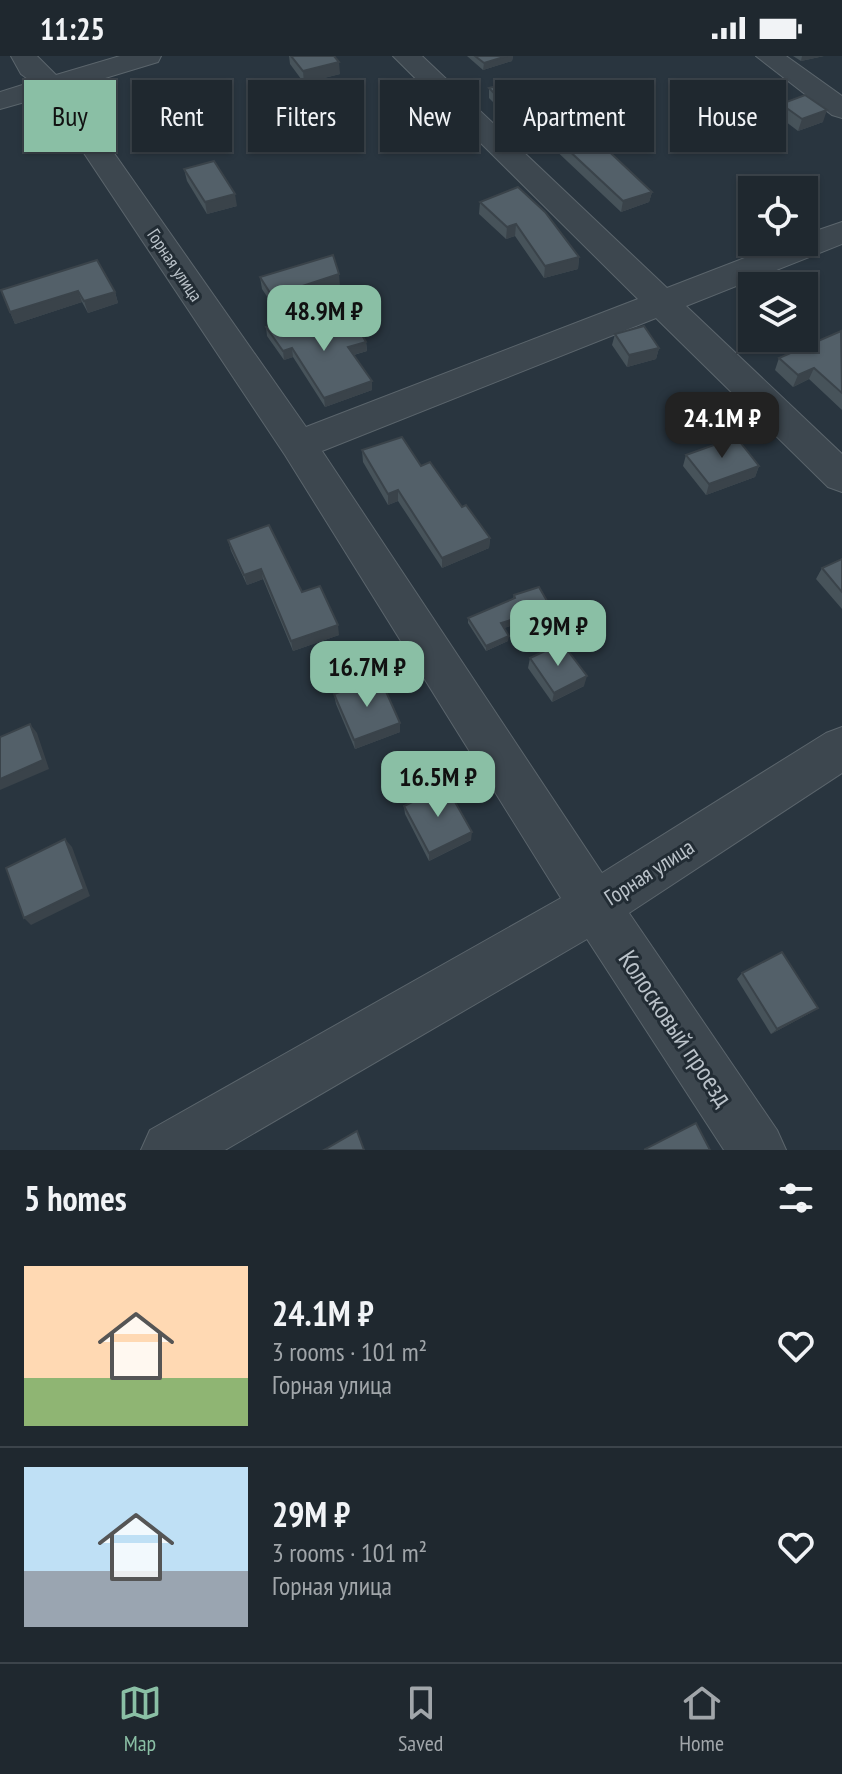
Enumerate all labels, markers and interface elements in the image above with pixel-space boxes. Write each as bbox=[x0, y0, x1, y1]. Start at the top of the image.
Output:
text: 11:25 bbox=[40, 9, 105, 48]
chip: Buy bbox=[24, 80, 116, 152]
chip: Rent bbox=[132, 80, 232, 152]
chip: Filters bbox=[248, 80, 364, 152]
chip: New bbox=[380, 80, 479, 152]
chip: Apartment bbox=[495, 80, 654, 152]
chip: House bbox=[670, 80, 786, 152]
map controls bbox=[738, 176, 818, 352]
button: locate bbox=[738, 176, 818, 256]
street label: Горная улица bbox=[142, 224, 208, 306]
button: layers bbox=[738, 272, 818, 352]
pin: 48.9M ₽ bbox=[250, 285, 398, 353]
text: 48.9M ₽ bbox=[285, 294, 363, 327]
pin: 24.1M ₽ bbox=[648, 392, 796, 460]
text: 24.1M ₽ bbox=[683, 401, 761, 434]
pin: 29M ₽ bbox=[502, 600, 614, 668]
text: 29M ₽ bbox=[528, 609, 588, 642]
pin: 16.7M ₽ bbox=[293, 641, 441, 709]
text: 16.7M ₽ bbox=[328, 650, 406, 683]
pin: 16.5M ₽ bbox=[364, 751, 512, 819]
text: 16.5M ₽ bbox=[399, 760, 477, 793]
street label: Горная улица bbox=[599, 833, 699, 911]
street label: Колосковый проезд bbox=[612, 944, 740, 1112]
text: 5 homes bbox=[24, 1176, 127, 1220]
icon: filters bbox=[774, 1176, 818, 1220]
text: 24.1M ₽ bbox=[272, 1291, 374, 1335]
icon: home bbox=[88, 1298, 184, 1394]
icon: heart bbox=[774, 1324, 818, 1368]
text: 3 rooms · 101 m² bbox=[272, 1335, 427, 1368]
text: Горная улица bbox=[272, 1368, 392, 1401]
text: 29M ₽ bbox=[272, 1492, 350, 1536]
icon: home bbox=[88, 1499, 184, 1595]
icon: heart bbox=[774, 1525, 818, 1569]
text: 3 rooms · 101 m² bbox=[272, 1536, 427, 1569]
text: Горная улица bbox=[272, 1569, 392, 1602]
tab: Map bbox=[118, 1681, 162, 1757]
tab: Saved bbox=[398, 1681, 443, 1757]
tab: Home bbox=[679, 1681, 724, 1757]

